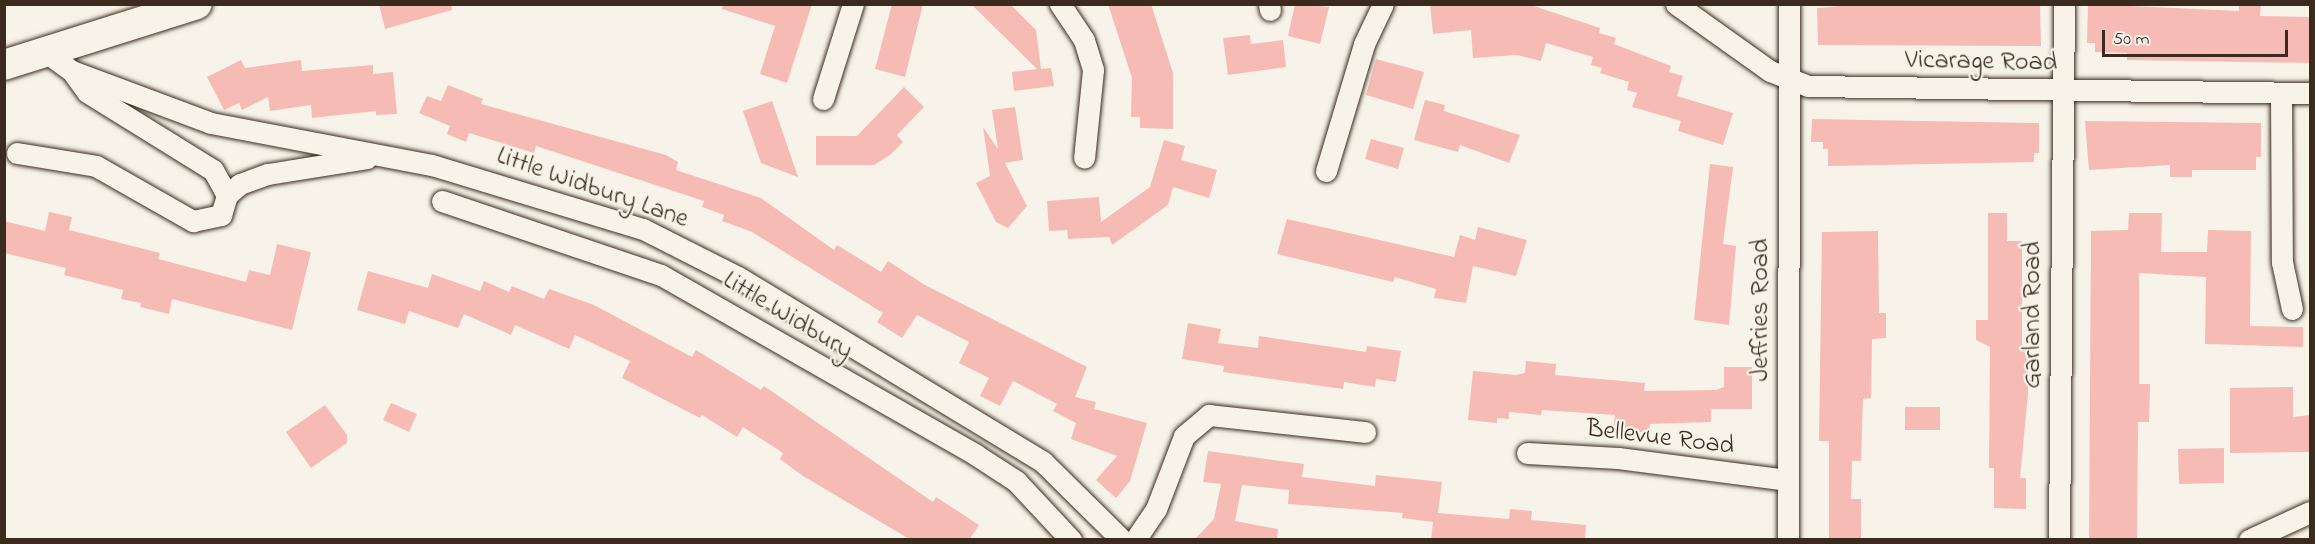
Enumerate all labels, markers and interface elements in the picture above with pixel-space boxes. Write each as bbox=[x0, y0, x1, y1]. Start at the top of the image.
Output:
scale bar bbox=[2105, 18, 2291, 56]
text: 50 m bbox=[2113, 27, 2150, 53]
street label: Vicarage Road bbox=[1905, 46, 2057, 80]
street label: Little Widbury Lane bbox=[492, 142, 692, 236]
street label: Jeffries Road bbox=[1746, 239, 1778, 381]
street label: Garland Road bbox=[2018, 241, 2050, 389]
street label: Little Widbury bbox=[716, 266, 858, 368]
street label: Bellevue Road bbox=[1584, 414, 1736, 464]

